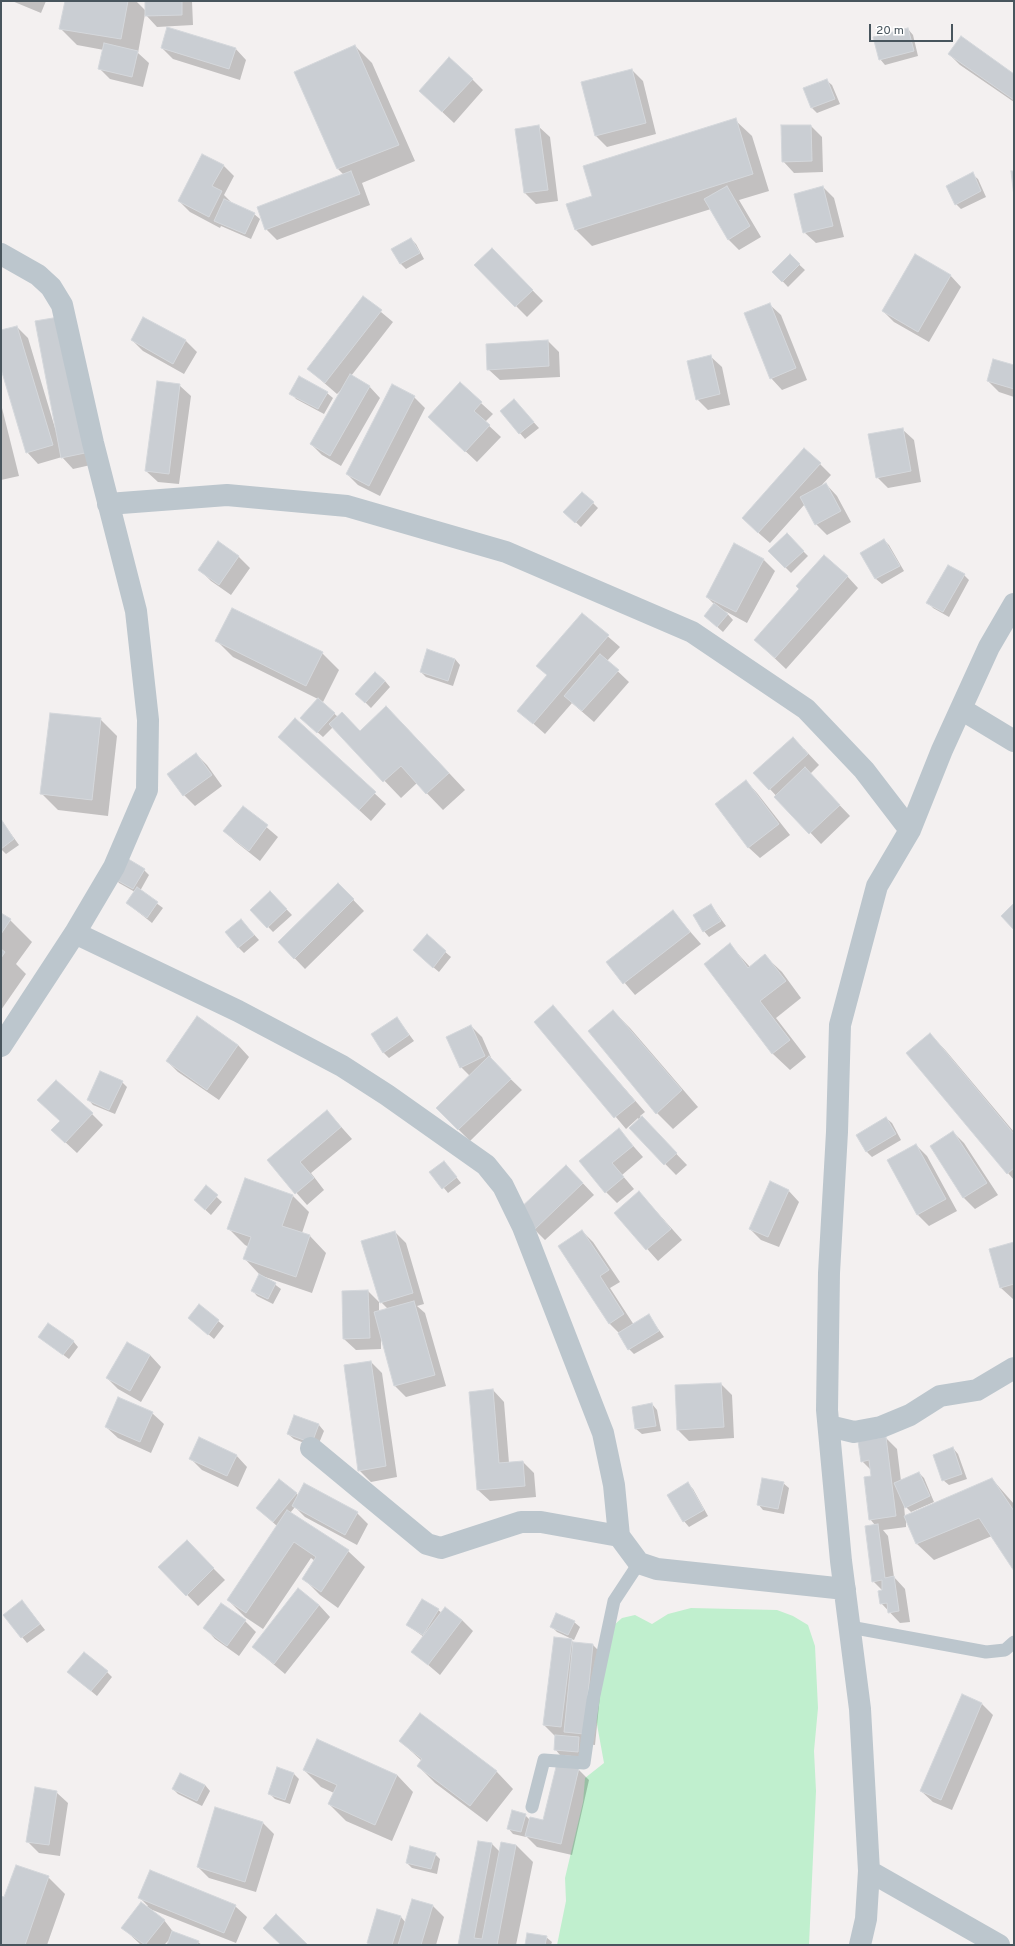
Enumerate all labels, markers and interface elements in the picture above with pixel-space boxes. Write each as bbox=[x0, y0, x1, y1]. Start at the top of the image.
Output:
scale bar bbox=[871, 16, 955, 42]
text: 20 m bbox=[876, 23, 904, 39]

